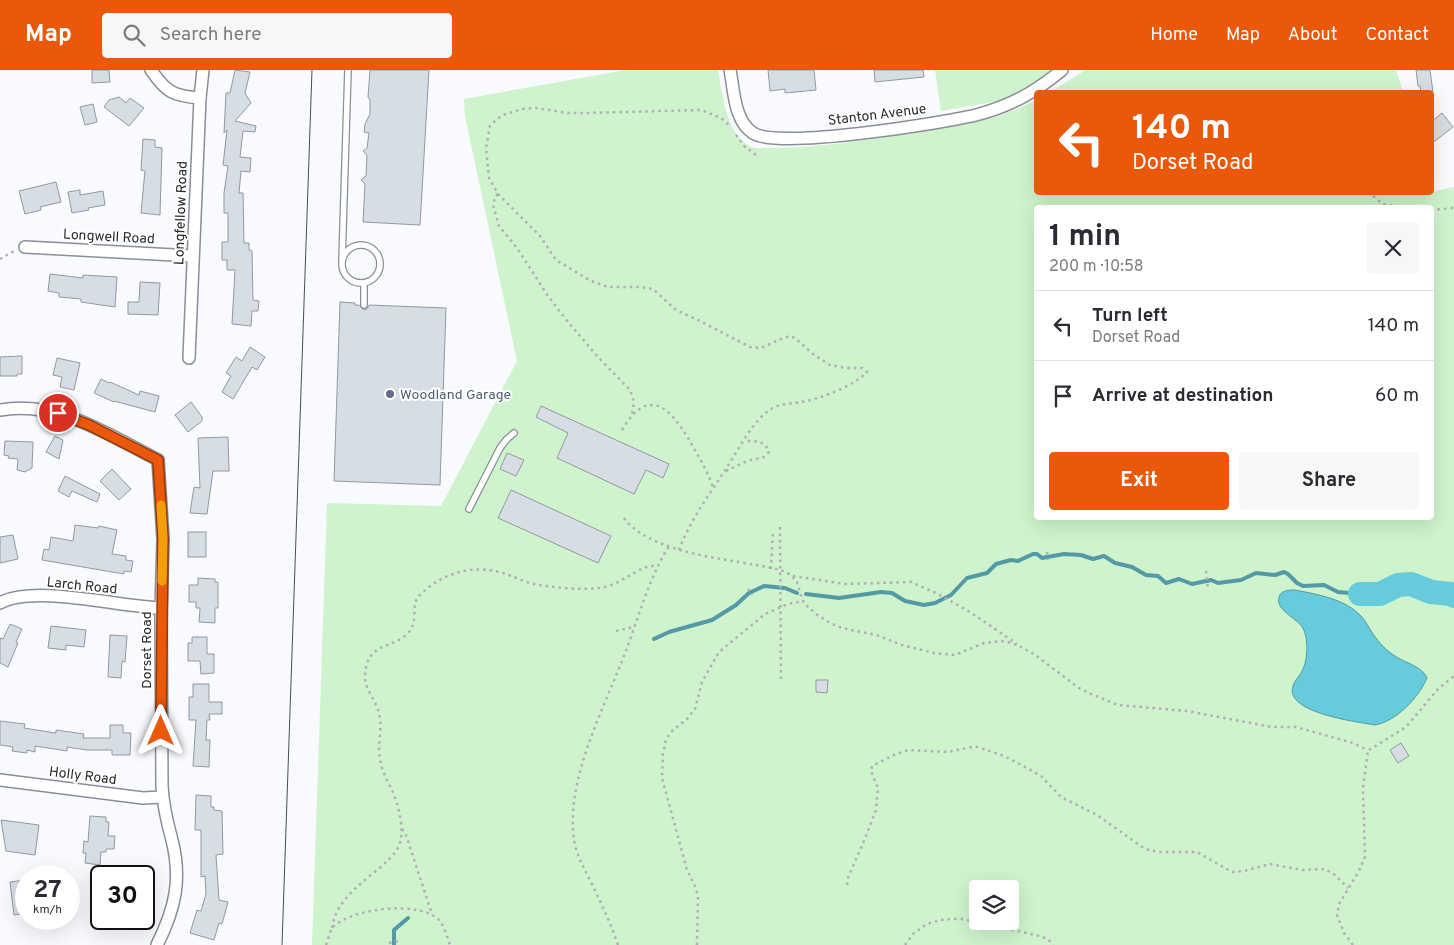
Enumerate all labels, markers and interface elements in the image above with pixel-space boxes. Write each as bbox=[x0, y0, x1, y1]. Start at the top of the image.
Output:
search box bbox=[102, 13, 452, 58]
text: Map bbox=[25, 20, 72, 50]
icon: search bbox=[120, 21, 148, 49]
text: Search here bbox=[160, 23, 261, 47]
text: Home bbox=[1150, 24, 1198, 47]
text: Map bbox=[1226, 24, 1260, 47]
text: About bbox=[1288, 24, 1337, 47]
text: Contact bbox=[1365, 24, 1429, 47]
street label: Stanton Avenue bbox=[827, 101, 927, 130]
text: 140 m bbox=[1132, 107, 1231, 151]
icon: left bbox=[1049, 110, 1114, 175]
text: Dorset Road bbox=[1132, 150, 1253, 177]
street label: Longfellow Road bbox=[171, 161, 192, 265]
text: 1 min bbox=[1049, 219, 1121, 256]
button: close bbox=[1367, 222, 1419, 274]
street label: Longwell Road bbox=[63, 227, 155, 248]
text: 200 m · 10:58 bbox=[1049, 257, 1144, 277]
text: Turn left bbox=[1092, 304, 1168, 328]
icon: left bbox=[1049, 312, 1077, 340]
text: 140 m bbox=[1368, 314, 1419, 338]
text: Dorset Road bbox=[1092, 328, 1180, 348]
icon: arrive bbox=[1049, 382, 1077, 410]
text: Arrive at destination bbox=[1092, 384, 1273, 408]
text: 60 m bbox=[1375, 384, 1419, 408]
place label: Woodland Garage bbox=[400, 387, 511, 404]
marker: Woodland Garage bbox=[384, 388, 396, 400]
pin bbox=[37, 392, 79, 434]
icon: arrive bbox=[44, 399, 72, 427]
button: Exit bbox=[1049, 452, 1229, 510]
button: Share bbox=[1239, 452, 1419, 510]
street label: Larch Road bbox=[46, 574, 118, 599]
street label: Dorset Road bbox=[139, 611, 156, 689]
position arrow bbox=[134, 704, 186, 756]
street label: Holly Road bbox=[48, 764, 118, 789]
speed limit sign: 30 bbox=[90, 865, 155, 930]
text: 27 bbox=[33, 875, 62, 907]
map controls bbox=[969, 880, 1019, 930]
button: layers bbox=[969, 880, 1019, 930]
text: km/h bbox=[33, 902, 62, 918]

